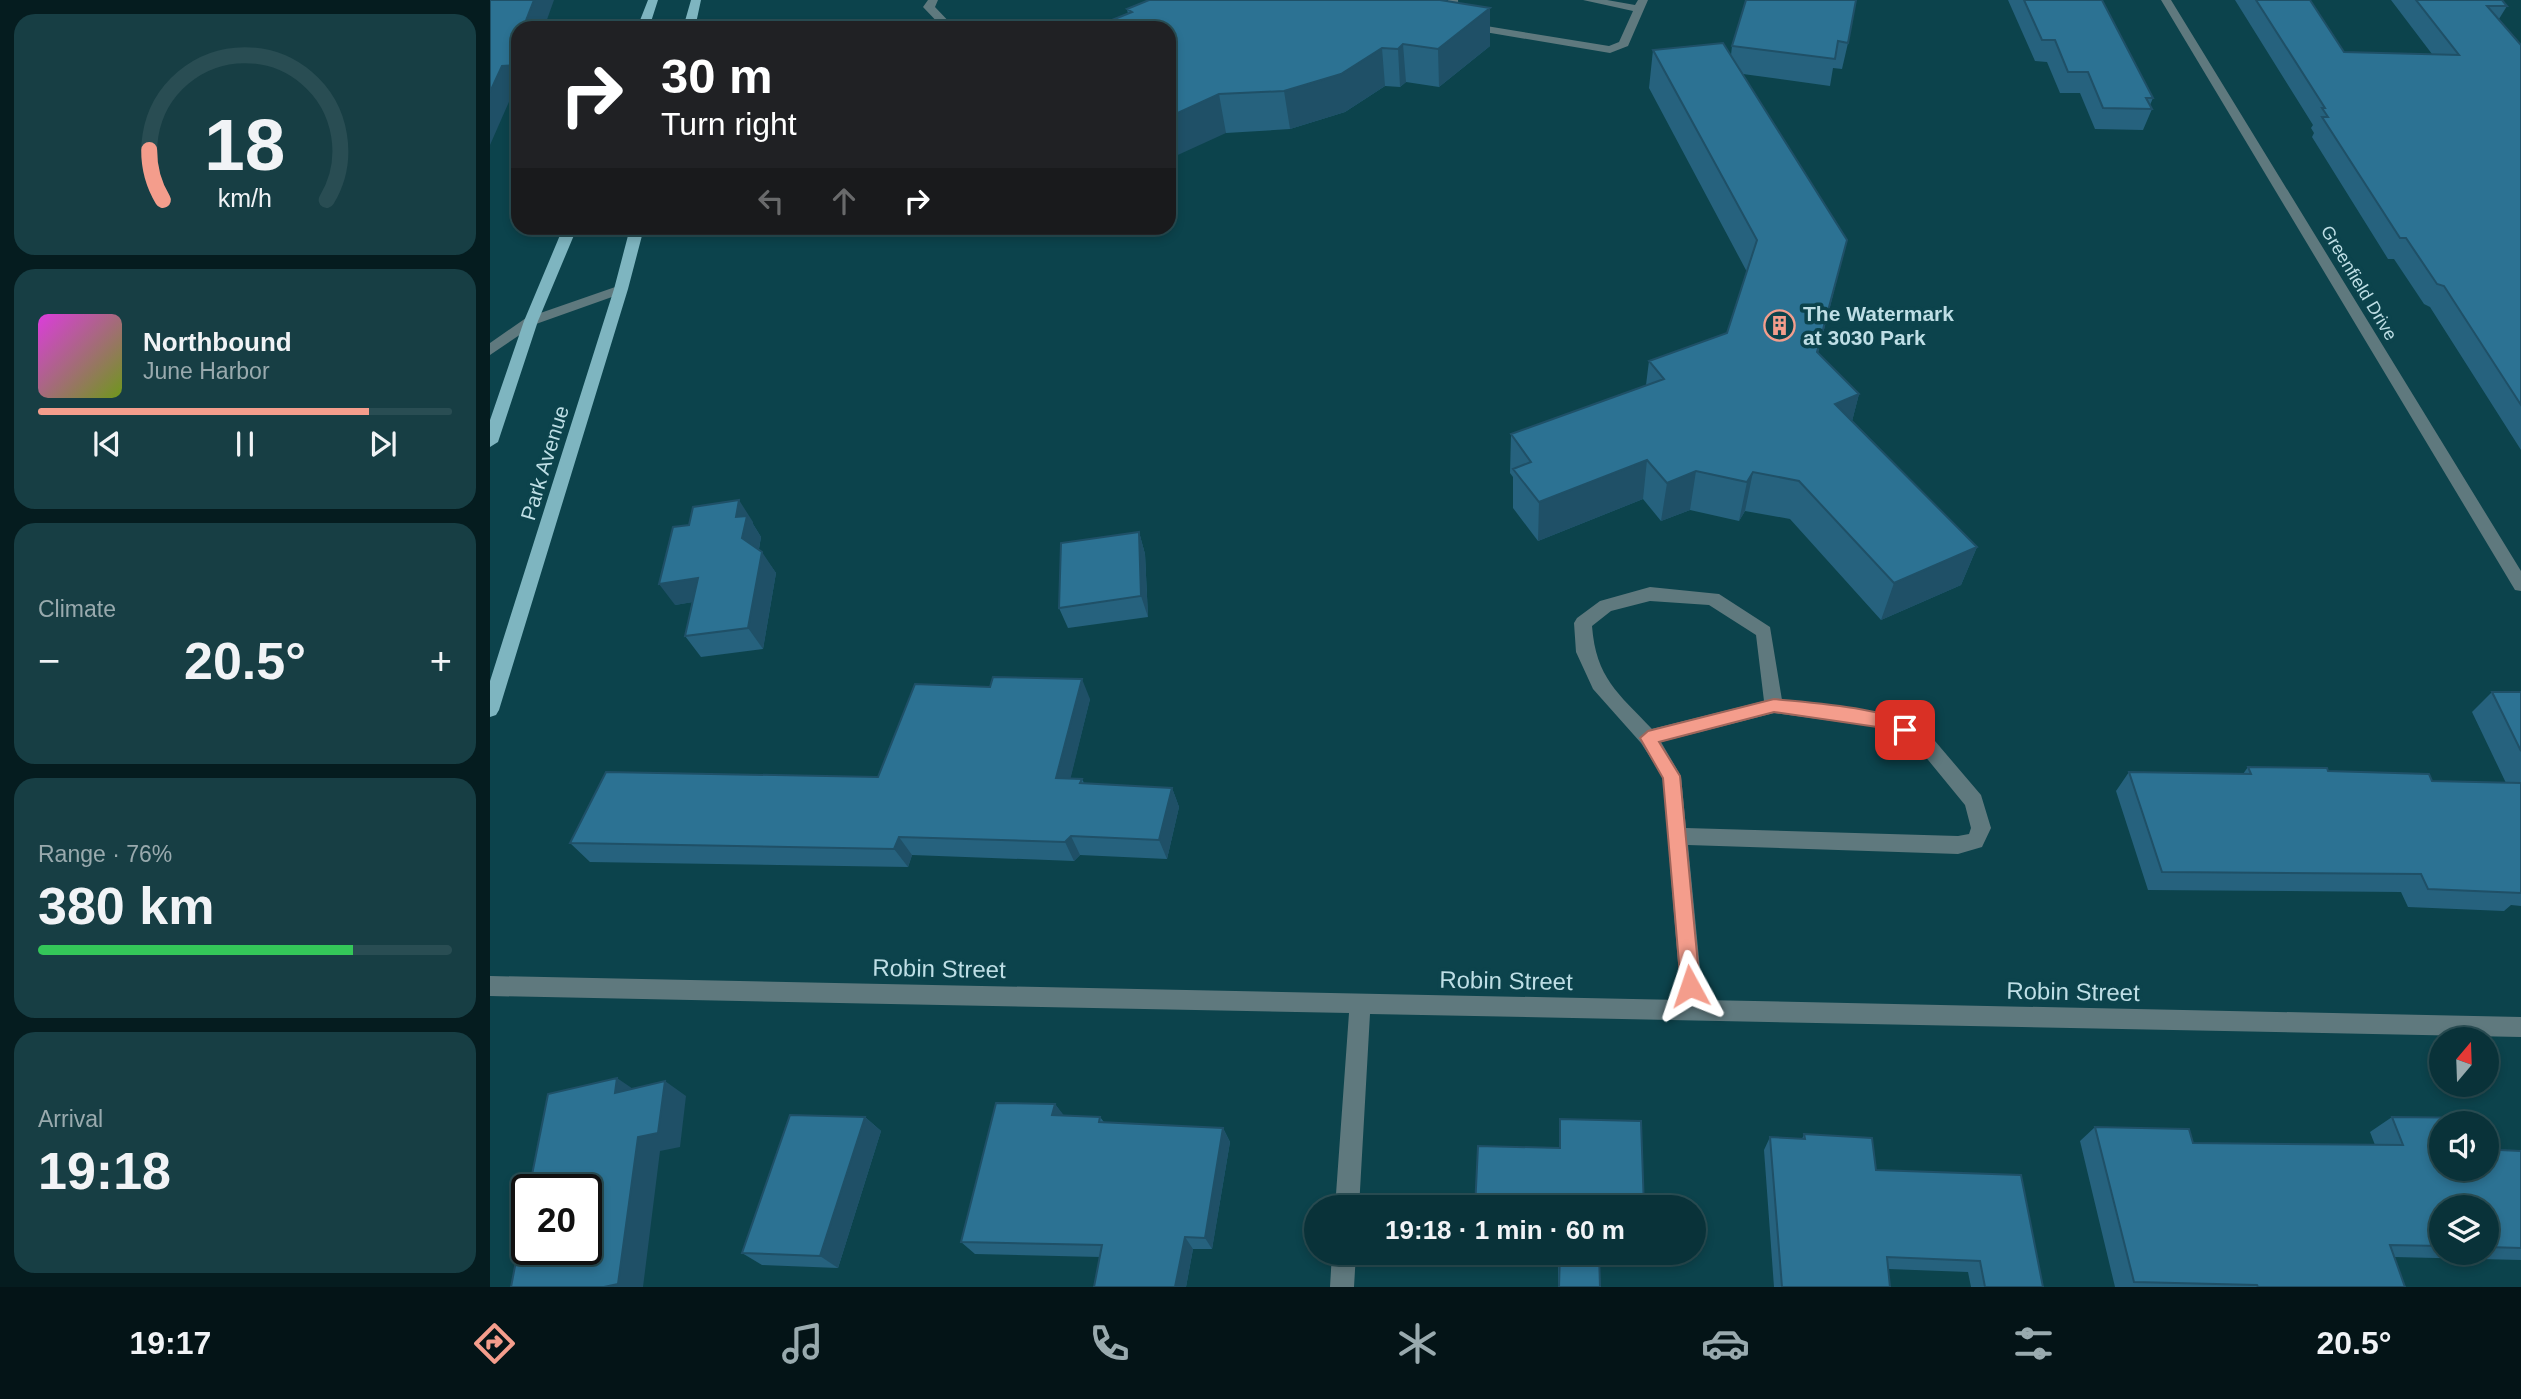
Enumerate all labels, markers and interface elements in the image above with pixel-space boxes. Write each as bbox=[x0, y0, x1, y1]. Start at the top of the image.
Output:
icon: right bbox=[546, 49, 637, 140]
text: 30 m bbox=[661, 49, 773, 103]
text: 18 bbox=[205, 105, 285, 186]
text: Turn right bbox=[661, 106, 797, 142]
icon: left bbox=[752, 182, 790, 220]
icon: ahead bbox=[825, 182, 863, 220]
icon: right bbox=[898, 182, 936, 220]
text: km/h bbox=[218, 184, 272, 212]
street label: Greenfield Drive bbox=[2317, 222, 2401, 344]
place label: The Watermark at 3030 Park bbox=[1803, 302, 1954, 349]
building icon: The Watermark at 3030 Park bbox=[1763, 309, 1797, 343]
text: Northbound bbox=[143, 327, 292, 357]
text: June Harbor bbox=[143, 358, 270, 384]
street label: Park Avenue bbox=[516, 403, 573, 523]
icon: previous bbox=[88, 425, 126, 463]
icon: pause bbox=[226, 425, 264, 463]
icon: next bbox=[364, 425, 402, 463]
text: Climate bbox=[38, 596, 116, 622]
text: 20.5° bbox=[184, 632, 306, 690]
text: − bbox=[38, 640, 60, 682]
text: + bbox=[430, 640, 452, 682]
pin bbox=[1875, 700, 1935, 760]
icon: arrive bbox=[1886, 711, 1924, 749]
text: Range · 76% bbox=[38, 841, 172, 867]
text: 380 km bbox=[38, 877, 214, 935]
position arrow bbox=[1653, 949, 1727, 1023]
street label: Robin Street bbox=[872, 954, 1006, 983]
street label: Robin Street bbox=[1439, 966, 1573, 995]
street label: Robin Street bbox=[2006, 977, 2140, 1006]
north arrow bbox=[2429, 1027, 2499, 1097]
map controls bbox=[2429, 1027, 2499, 1265]
text: Arrival bbox=[38, 1106, 103, 1132]
button: sound bbox=[2429, 1111, 2499, 1181]
text: 19:18 bbox=[38, 1142, 171, 1200]
speed limit sign: 20 bbox=[511, 1174, 602, 1265]
button: layers bbox=[2429, 1195, 2499, 1265]
text: 19:18 · 1 min · 60 m bbox=[1385, 1215, 1625, 1245]
icon: directions bbox=[470, 1319, 519, 1368]
icon: music bbox=[778, 1319, 827, 1368]
icon: phone bbox=[1085, 1319, 1134, 1368]
icon: climate bbox=[1393, 1319, 1442, 1368]
icon: car bbox=[1701, 1319, 1750, 1368]
icon: filters bbox=[2009, 1319, 2058, 1368]
text: 19:17 bbox=[129, 1325, 211, 1361]
text: 20.5° bbox=[2316, 1325, 2392, 1361]

